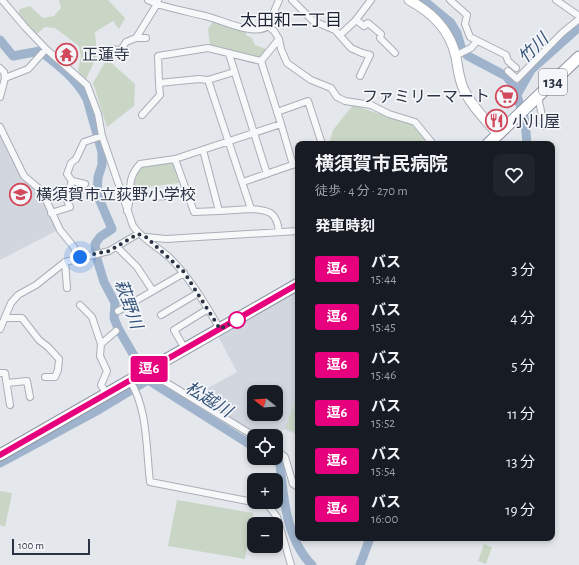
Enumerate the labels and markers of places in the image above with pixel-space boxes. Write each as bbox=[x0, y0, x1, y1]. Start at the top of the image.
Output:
temple icon: 正蓮寺 bbox=[54, 41, 80, 67]
place label: 正蓮寺 bbox=[82, 47, 130, 63]
supermarket icon: ファミリーマート bbox=[493, 83, 519, 109]
place label: ファミリーマート bbox=[362, 89, 490, 105]
restaurant icon: 小川屋 bbox=[484, 108, 510, 134]
place label: 小川屋 bbox=[512, 113, 560, 130]
school or university icon: 横須賀市立荻野小学校 bbox=[8, 181, 34, 207]
place label: 横須賀市立荻野小学校 bbox=[36, 186, 196, 203]
unlabelled marker bbox=[228, 311, 246, 329]

